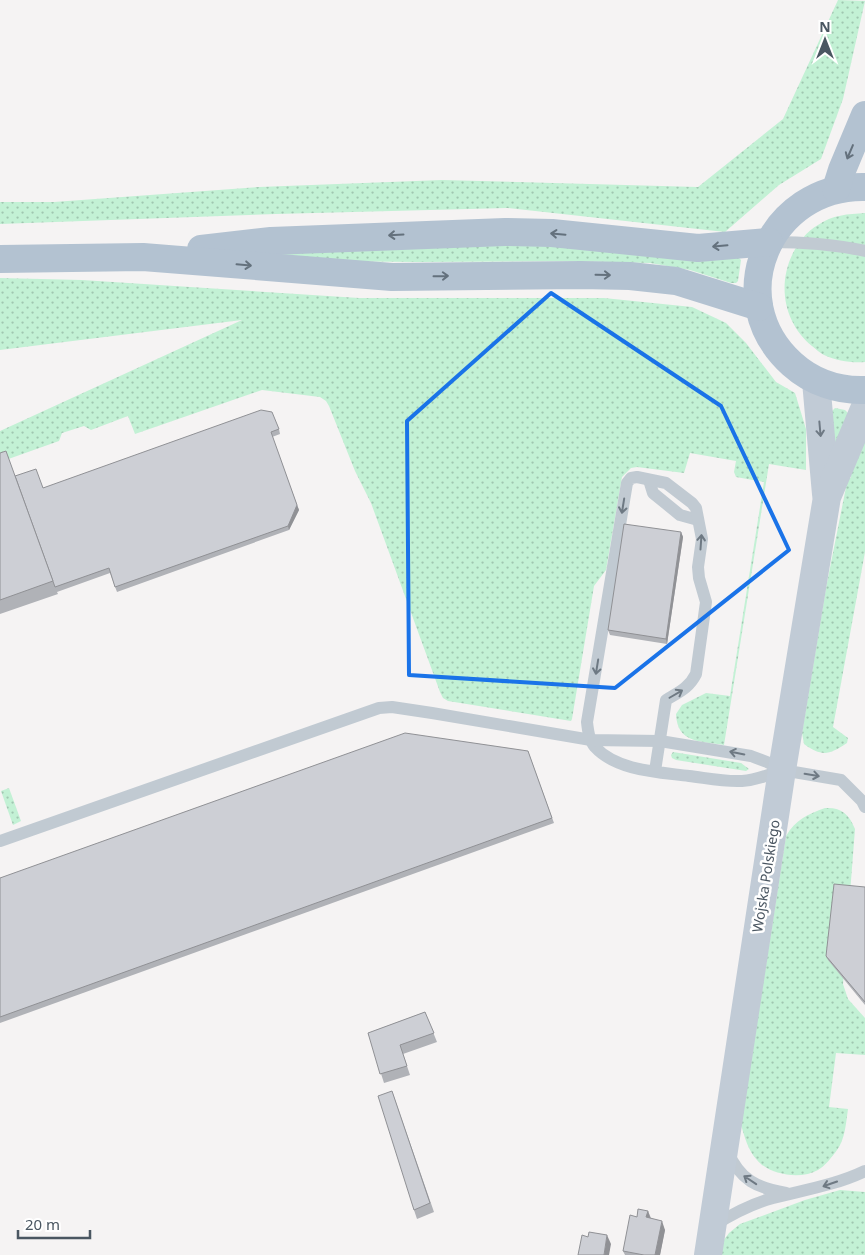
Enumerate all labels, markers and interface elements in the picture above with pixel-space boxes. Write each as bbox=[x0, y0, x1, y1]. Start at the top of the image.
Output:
north arrow bbox=[800, 15, 850, 65]
text: N bbox=[819, 17, 831, 36]
one-way arrow bbox=[844, 144, 854, 159]
one-way arrow bbox=[551, 229, 567, 239]
one-way arrow bbox=[388, 231, 404, 240]
one-way arrow bbox=[712, 242, 728, 251]
one-way arrow bbox=[235, 260, 251, 270]
one-way arrow bbox=[432, 271, 448, 281]
one-way arrow bbox=[595, 271, 611, 280]
one-way arrow bbox=[815, 421, 825, 437]
one-way arrow bbox=[617, 498, 627, 514]
one-way arrow bbox=[696, 535, 705, 551]
one-way arrow bbox=[591, 658, 601, 674]
one-way arrow bbox=[668, 689, 683, 698]
one-way arrow bbox=[730, 748, 746, 758]
one-way arrow bbox=[803, 771, 819, 781]
street label: Wojska Polskiego bbox=[747, 818, 784, 934]
one-way arrow bbox=[743, 1175, 757, 1185]
one-way arrow bbox=[823, 1180, 838, 1189]
scale bar bbox=[18, 1208, 90, 1240]
text: 20 m bbox=[25, 1214, 60, 1234]

